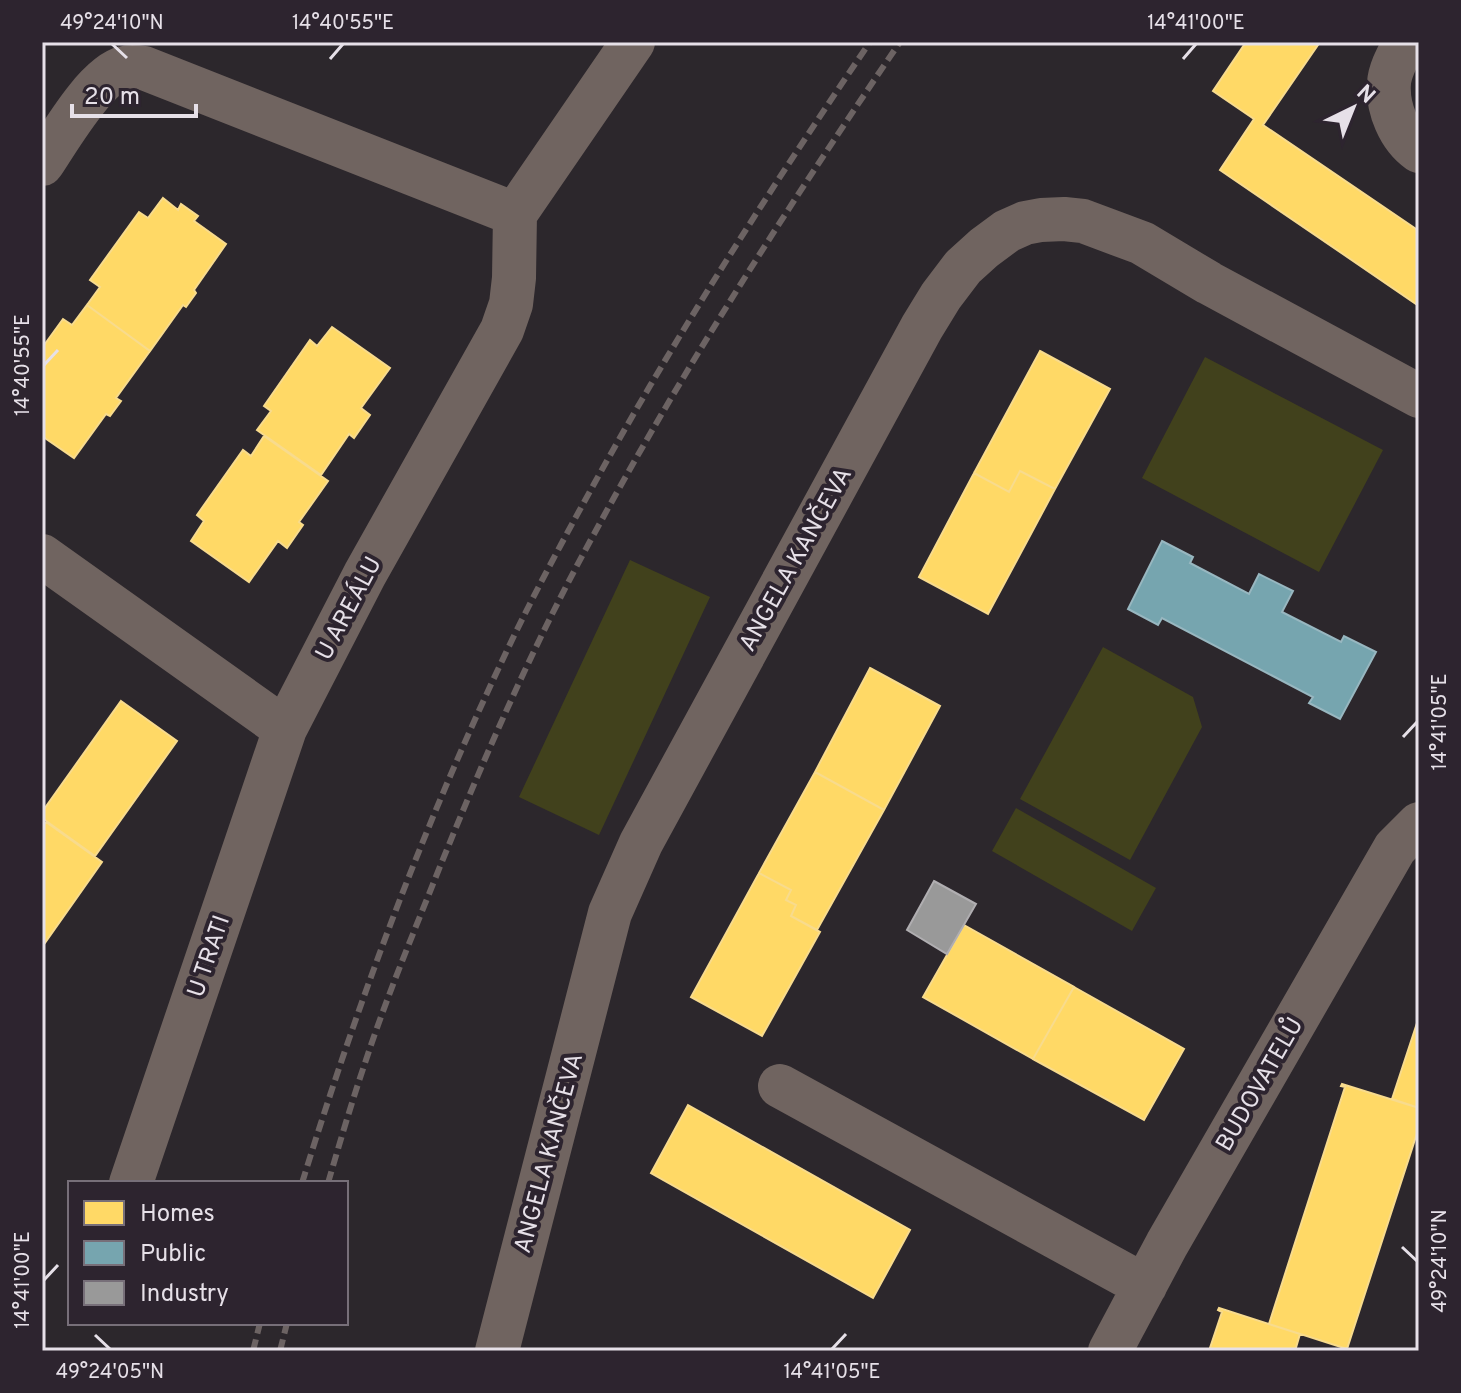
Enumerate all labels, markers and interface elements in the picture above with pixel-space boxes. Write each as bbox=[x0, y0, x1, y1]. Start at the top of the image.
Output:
text: 49°24'10"N bbox=[60, 11, 164, 37]
text: 14°40'55"E bbox=[292, 11, 394, 37]
text: 14°41'00"E bbox=[1147, 11, 1245, 37]
scale bar bbox=[72, 68, 196, 118]
north arrow bbox=[1313, 68, 1393, 148]
text: N bbox=[1350, 80, 1380, 110]
text: 20 m bbox=[84, 83, 140, 113]
text: 14°40'55"E bbox=[11, 314, 37, 416]
street label: ANGELA KANČEVA bbox=[732, 462, 860, 657]
street label: U AREÁLU bbox=[308, 551, 390, 666]
text: 14°41'05"E bbox=[1428, 673, 1454, 771]
street label: U TRATI bbox=[182, 912, 238, 1002]
street label: BUDOVATELŮ bbox=[1207, 1011, 1311, 1157]
street label: ANGELA KANČEVA bbox=[507, 1050, 591, 1257]
legend bbox=[68, 1181, 348, 1325]
text: Homes bbox=[140, 1200, 215, 1230]
text: 49°24'10"N bbox=[1428, 1209, 1454, 1313]
text: 14°41'00"E bbox=[11, 1231, 37, 1329]
text: Public bbox=[140, 1240, 206, 1270]
text: Industry bbox=[140, 1280, 229, 1310]
text: 49°24'05"N bbox=[56, 1360, 164, 1386]
text: 14°41'05"E bbox=[783, 1360, 881, 1386]

